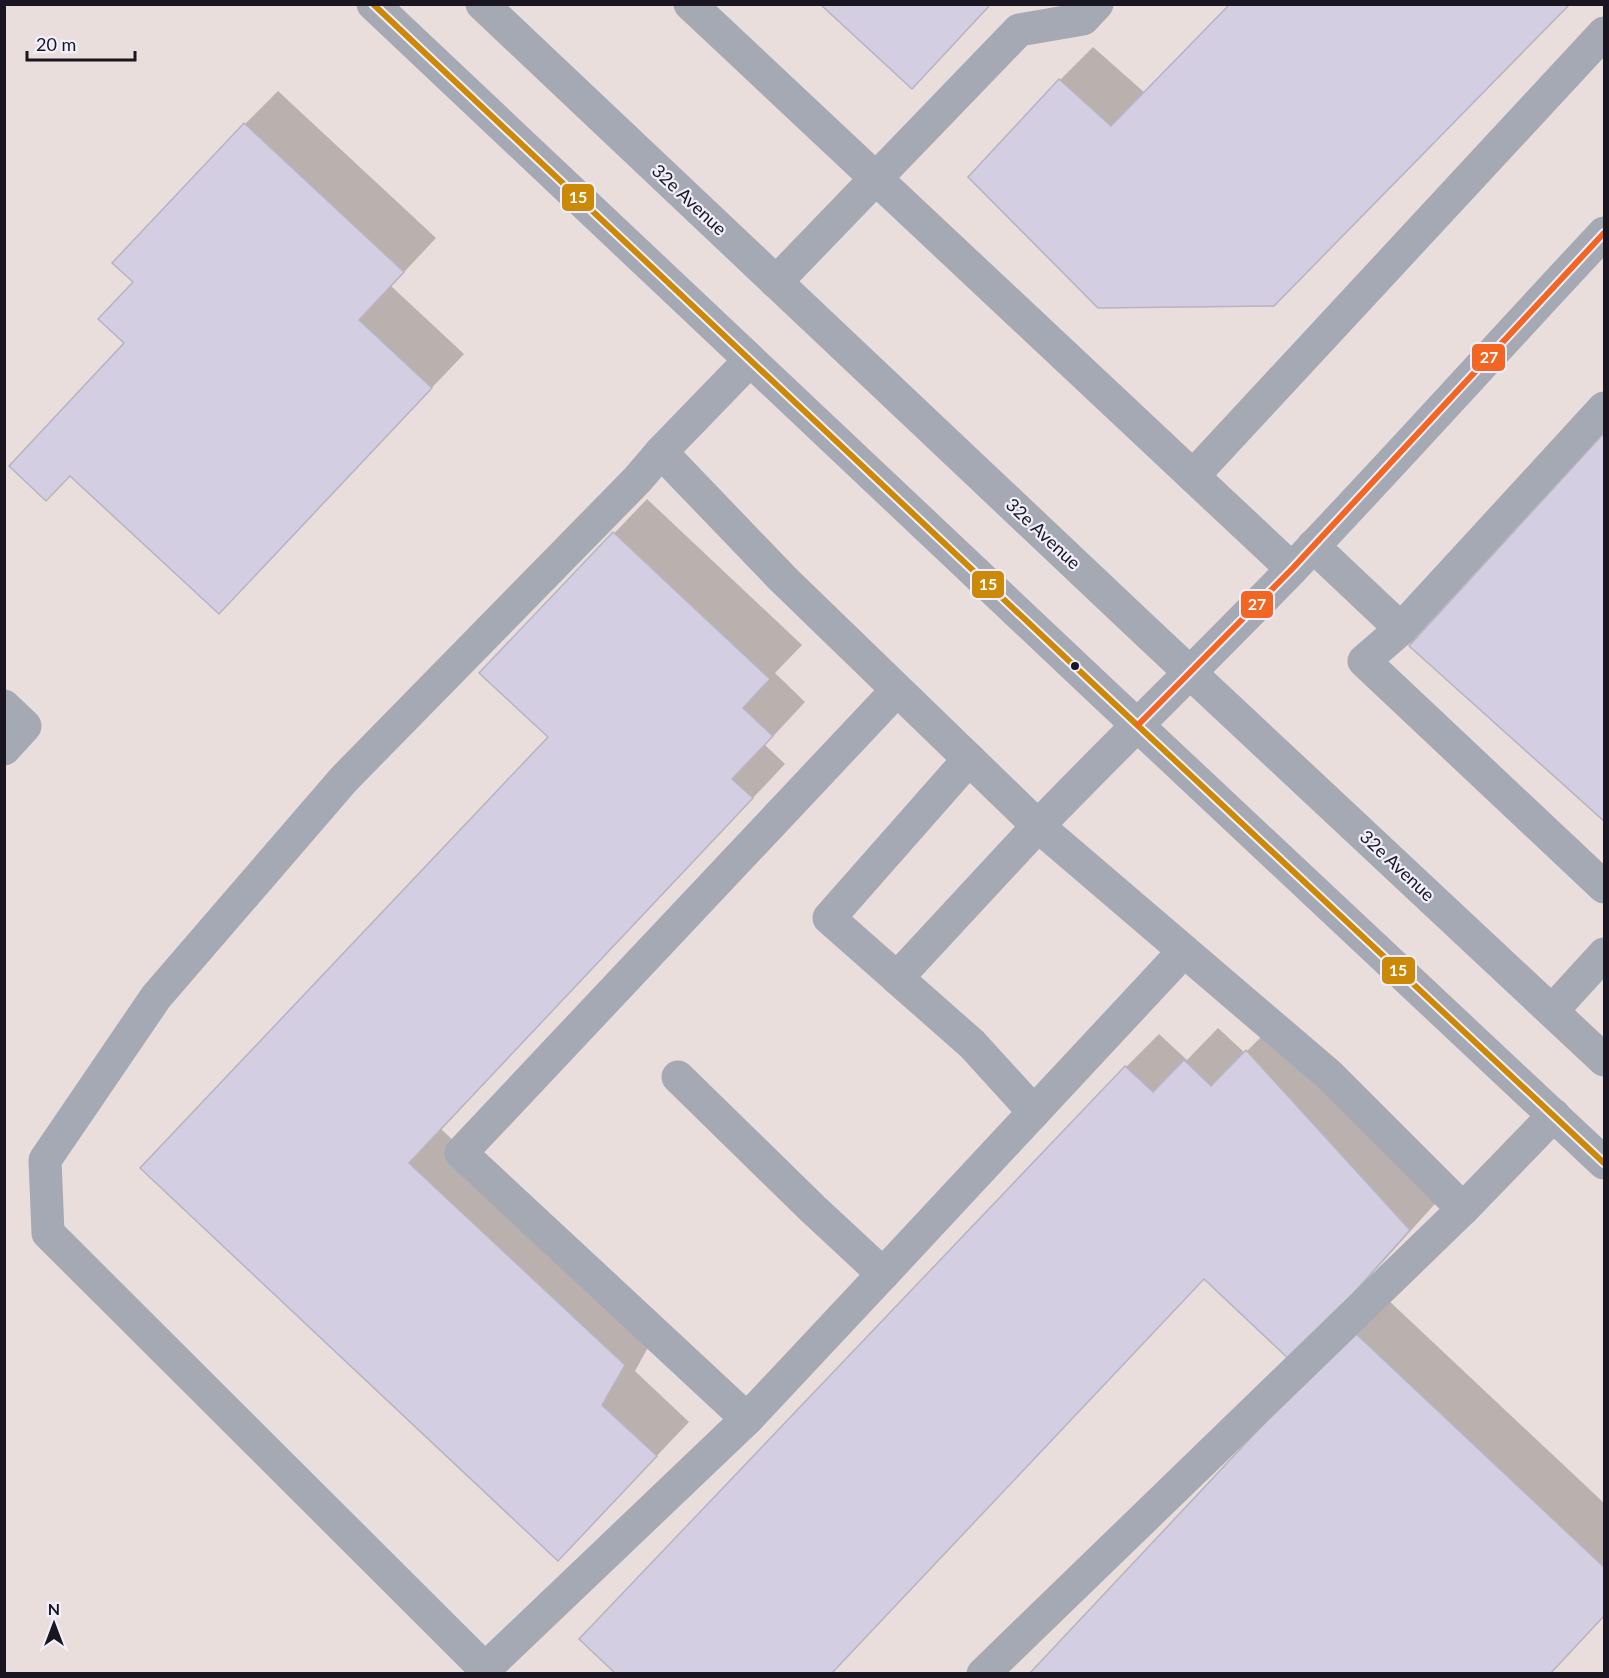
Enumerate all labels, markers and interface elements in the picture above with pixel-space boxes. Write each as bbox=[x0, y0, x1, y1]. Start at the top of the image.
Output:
scale bar bbox=[27, 24, 135, 62]
text: 20 m bbox=[36, 33, 76, 55]
street label: 32e Avenue bbox=[648, 159, 732, 239]
line badge: 15 bbox=[561, 183, 595, 212]
text: 15 bbox=[569, 187, 587, 206]
line badge: 27 bbox=[1471, 343, 1506, 372]
text: 27 bbox=[1480, 347, 1498, 366]
street label: 32e Avenue bbox=[1002, 493, 1086, 573]
line badge: 15 bbox=[971, 570, 1005, 599]
text: 15 bbox=[979, 574, 997, 593]
line badge: 27 bbox=[1240, 590, 1274, 619]
text: 27 bbox=[1248, 594, 1266, 613]
unlabelled marker bbox=[1069, 660, 1081, 672]
street label: 32e Avenue bbox=[1356, 825, 1440, 905]
line badge: 15 bbox=[1381, 956, 1416, 985]
text: 15 bbox=[1389, 960, 1407, 979]
north arrow bbox=[24, 1594, 84, 1654]
text: N bbox=[48, 1599, 60, 1618]

